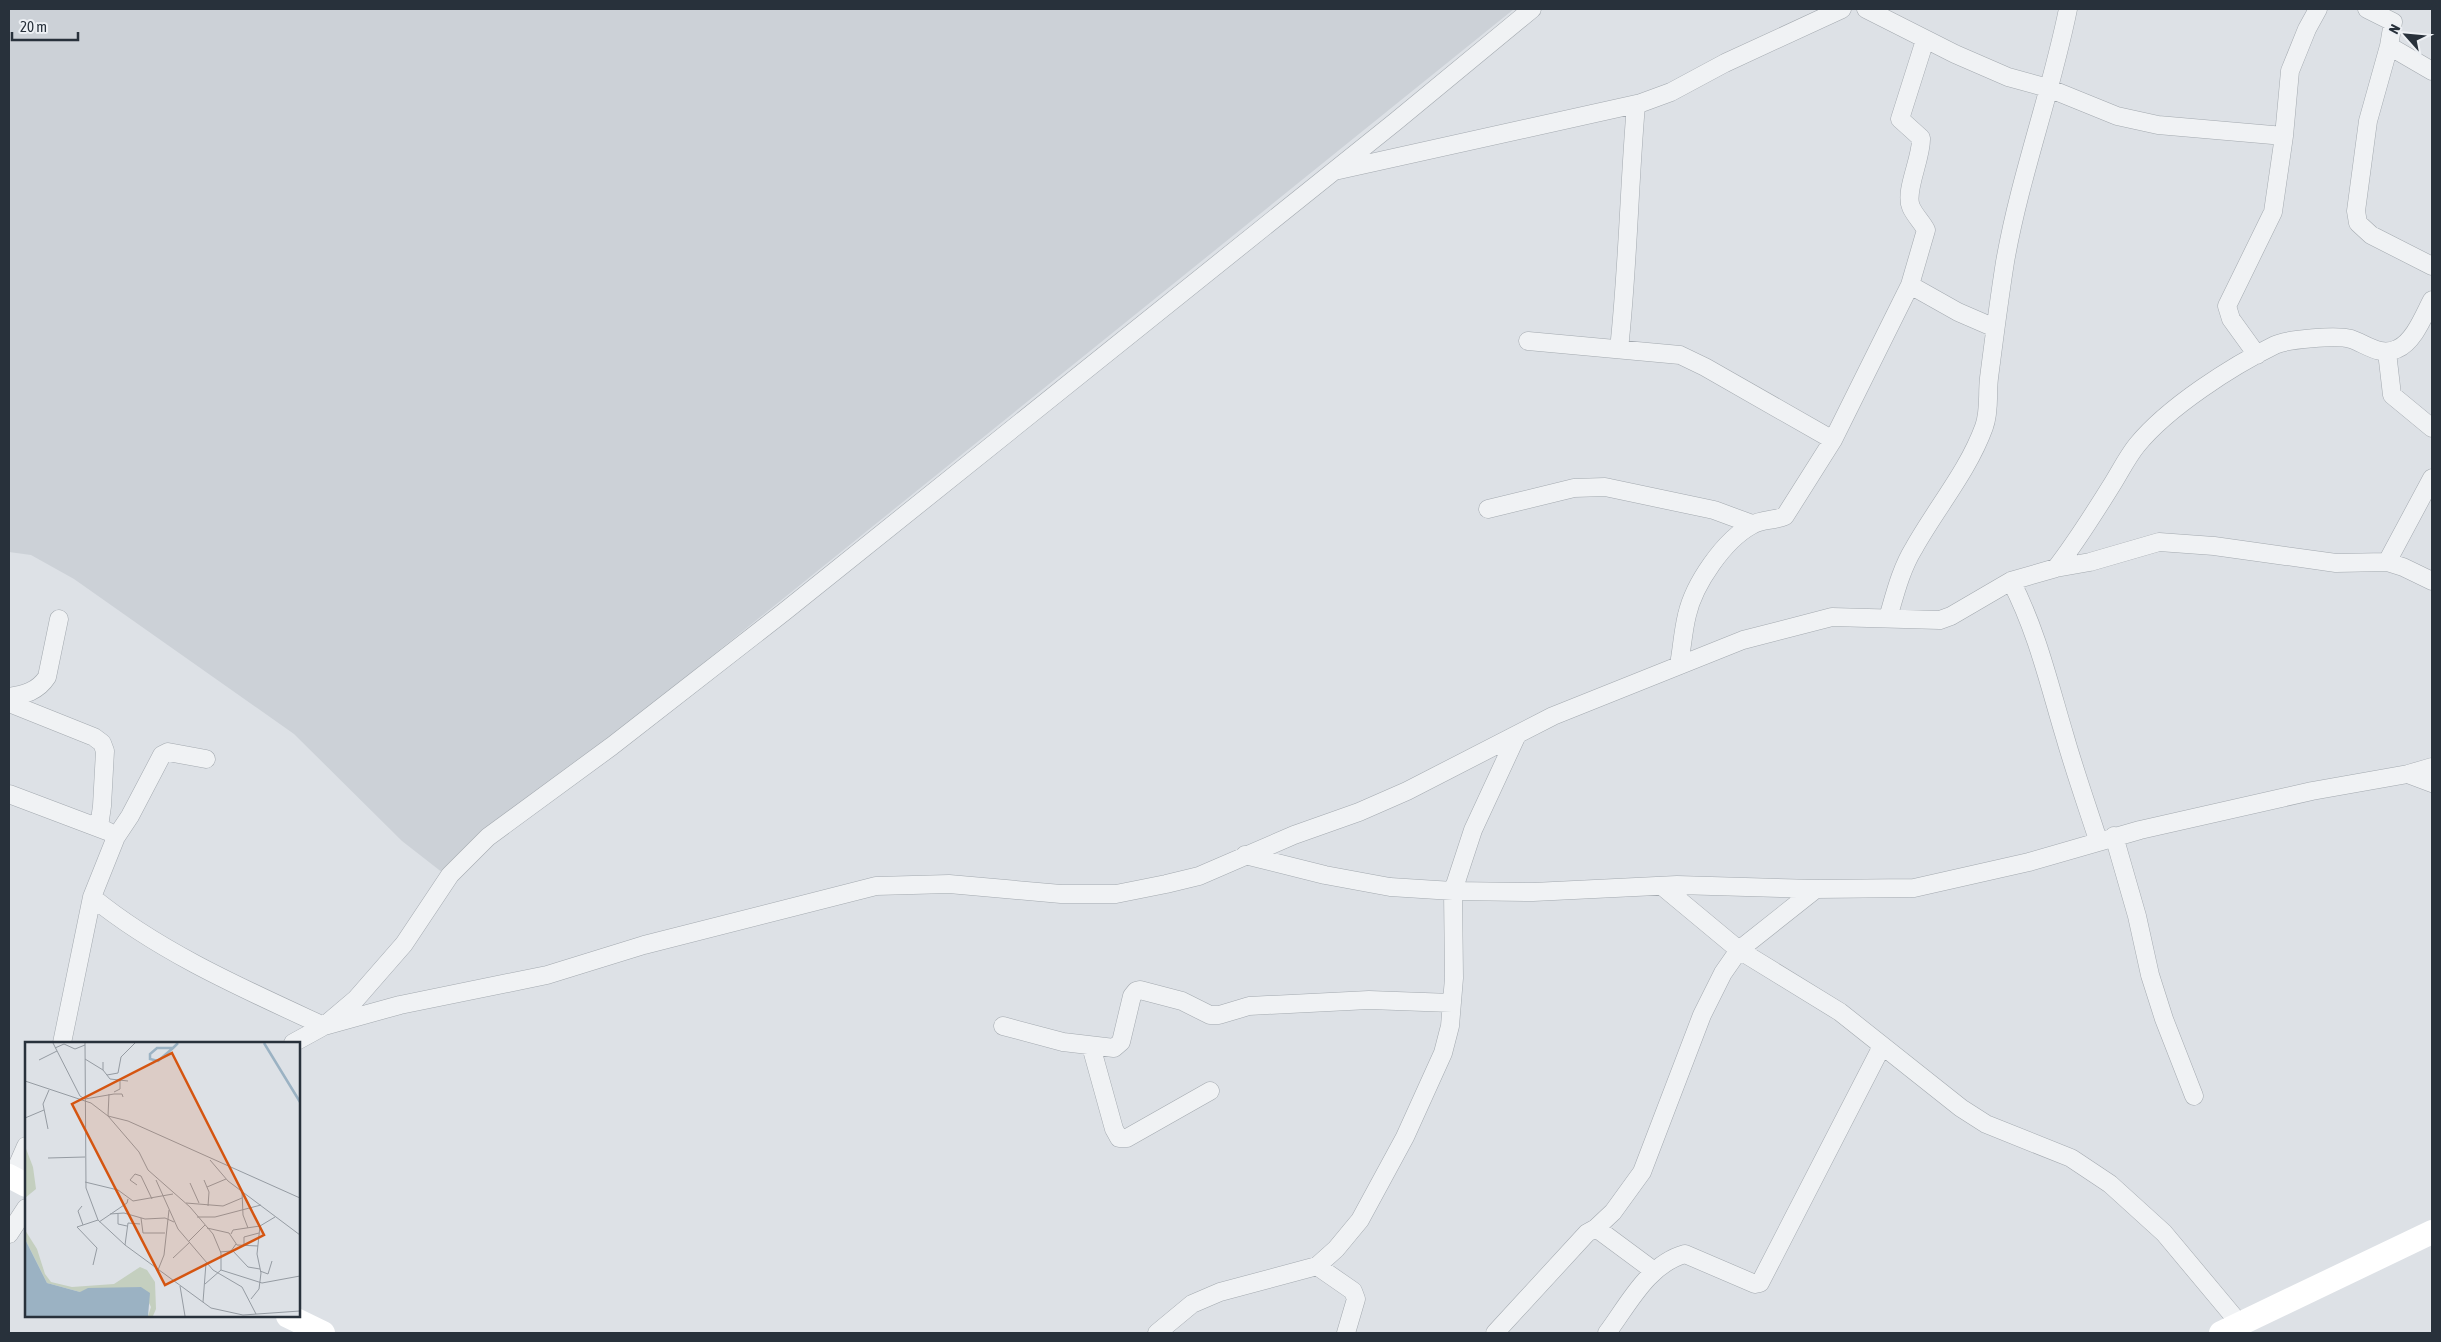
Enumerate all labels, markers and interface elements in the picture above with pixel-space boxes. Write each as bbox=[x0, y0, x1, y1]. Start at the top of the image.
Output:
scale bar bbox=[12, 10, 79, 42]
north arrow bbox=[2381, 10, 2431, 60]
text: 20 m bbox=[20, 18, 47, 35]
text: N bbox=[2385, 22, 2403, 36]
inset map bbox=[25, 1042, 300, 1317]

